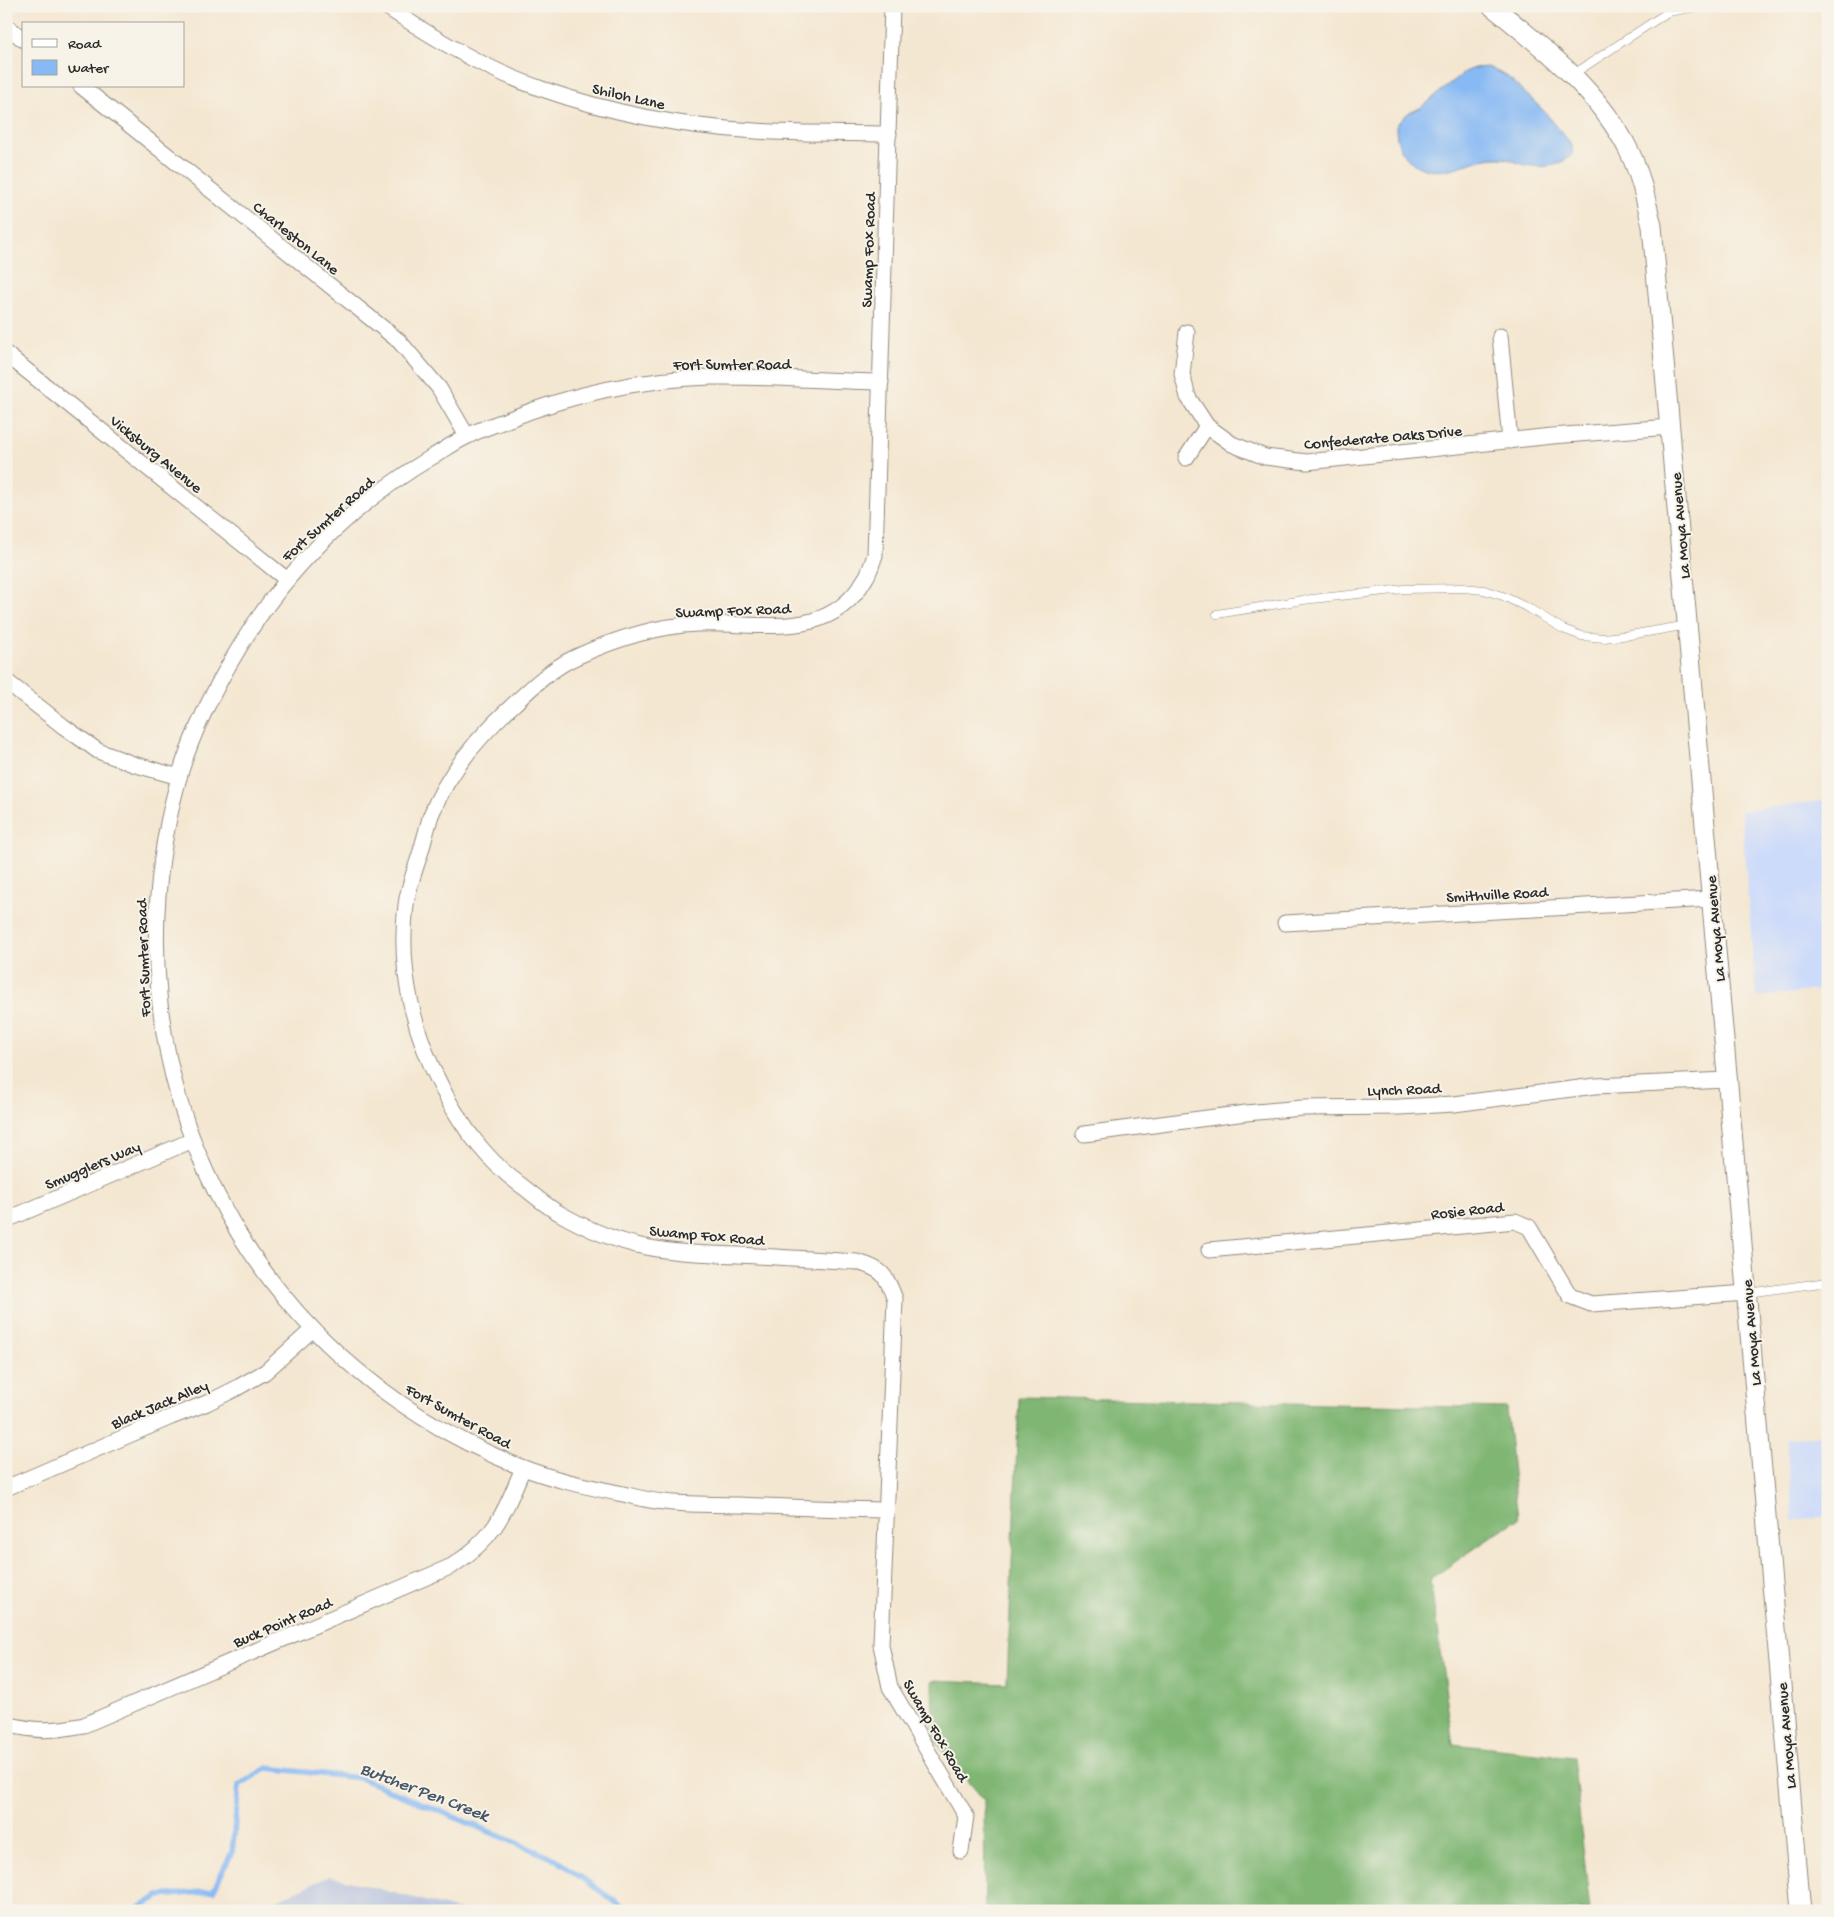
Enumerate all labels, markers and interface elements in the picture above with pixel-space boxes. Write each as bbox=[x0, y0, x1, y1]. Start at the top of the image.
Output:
legend bbox=[22, 22, 185, 88]
text: Road bbox=[68, 36, 102, 54]
text: Water bbox=[68, 60, 110, 78]
street label: Shiloh Lane bbox=[590, 81, 667, 116]
street label: Swamp Fox Road bbox=[859, 191, 882, 308]
street label: Charleston Lane bbox=[248, 199, 343, 281]
street label: Fort Sumter Road bbox=[672, 357, 793, 376]
street label: Vicksburg Avenue bbox=[104, 412, 205, 499]
street label: Confederate Oaks Drive bbox=[1303, 423, 1464, 456]
street label: La Moya Avenue bbox=[1668, 471, 1697, 580]
street label: Fort Sumter Road bbox=[278, 473, 381, 568]
street label: Swamp Fox Road bbox=[675, 601, 793, 624]
street label: La Moya Avenue bbox=[1703, 874, 1732, 983]
street label: Smithville Road bbox=[1446, 884, 1550, 909]
street label: Fort Sumter Road bbox=[134, 897, 157, 1018]
street label: Lynch Road bbox=[1367, 1081, 1443, 1102]
street label: Smugglers Way bbox=[43, 1139, 144, 1196]
street label: Rosie Road bbox=[1430, 1199, 1506, 1226]
street label: Swamp Fox Road bbox=[648, 1223, 767, 1252]
street label: La Moya Avenue bbox=[1739, 1278, 1768, 1387]
street label: Black Jack Alley bbox=[108, 1377, 212, 1436]
street label: Fort Sumter Road bbox=[400, 1381, 515, 1456]
street label: Buck Point Road bbox=[230, 1594, 337, 1654]
street label: Swamp Fox Road bbox=[897, 1677, 972, 1788]
street label: La Moya Avenue bbox=[1774, 1681, 1803, 1790]
water label: Butcher Pen Creek bbox=[357, 1759, 493, 1828]

